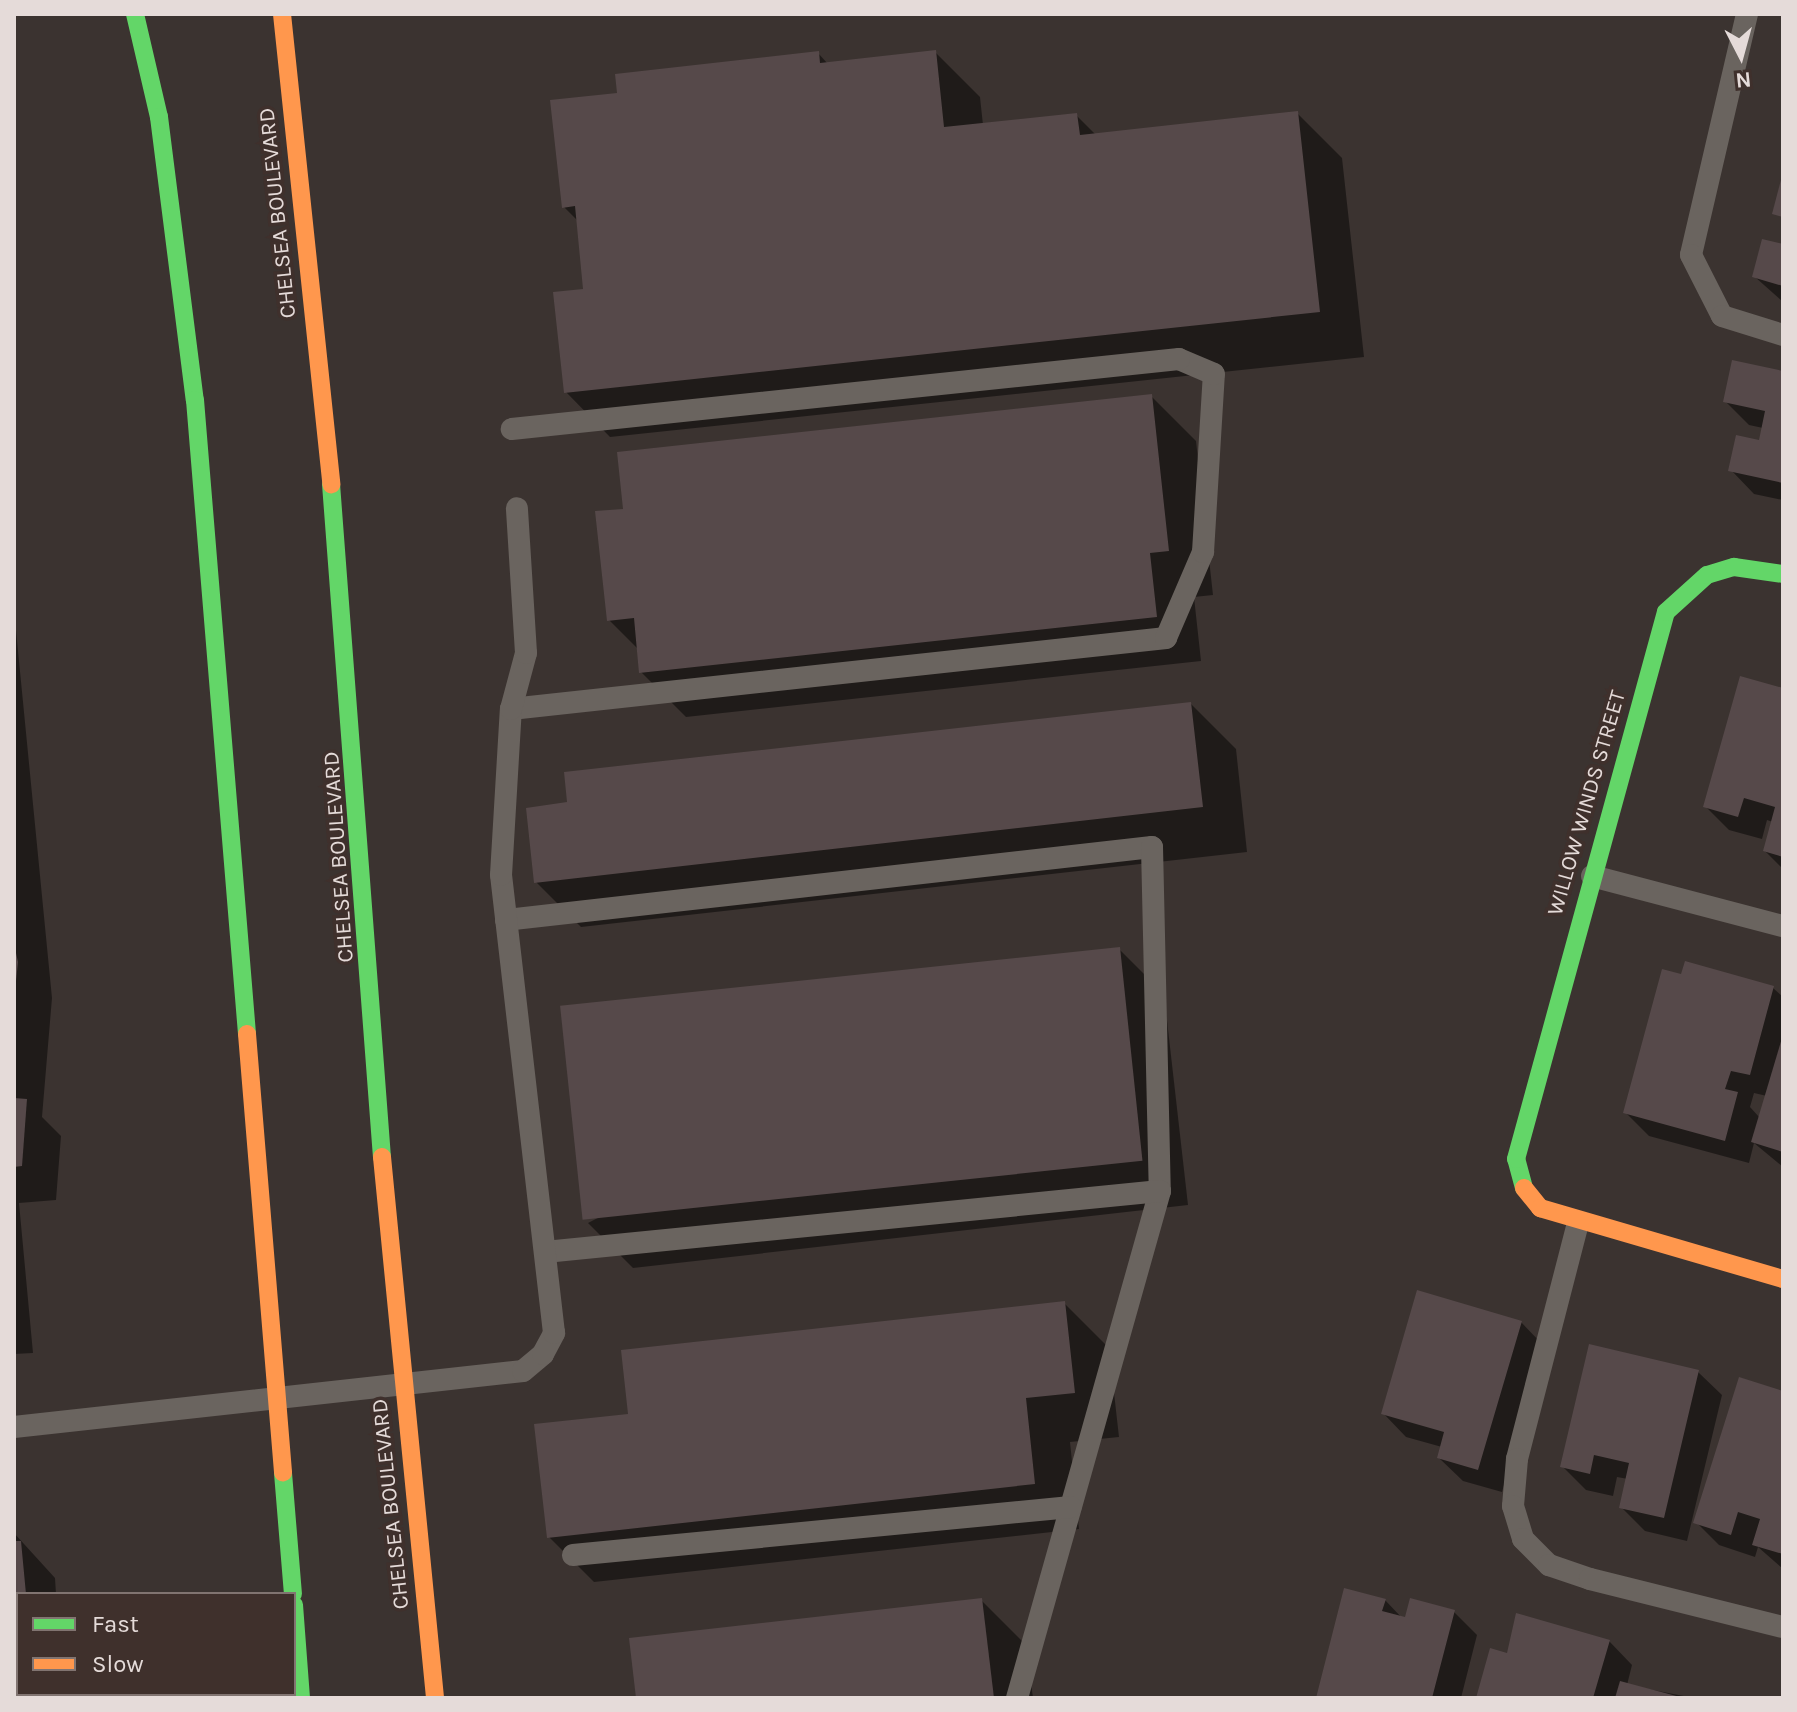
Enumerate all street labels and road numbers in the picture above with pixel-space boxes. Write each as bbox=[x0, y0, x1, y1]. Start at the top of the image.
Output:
street label: CHELSEA BOULEVARD bbox=[254, 106, 302, 320]
street label: WILLOW WINDS STREET bbox=[1542, 687, 1632, 919]
street label: CHELSEA BOULEVARD bbox=[318, 751, 360, 963]
street label: CHELSEA BOULEVARD bbox=[367, 1397, 415, 1611]

